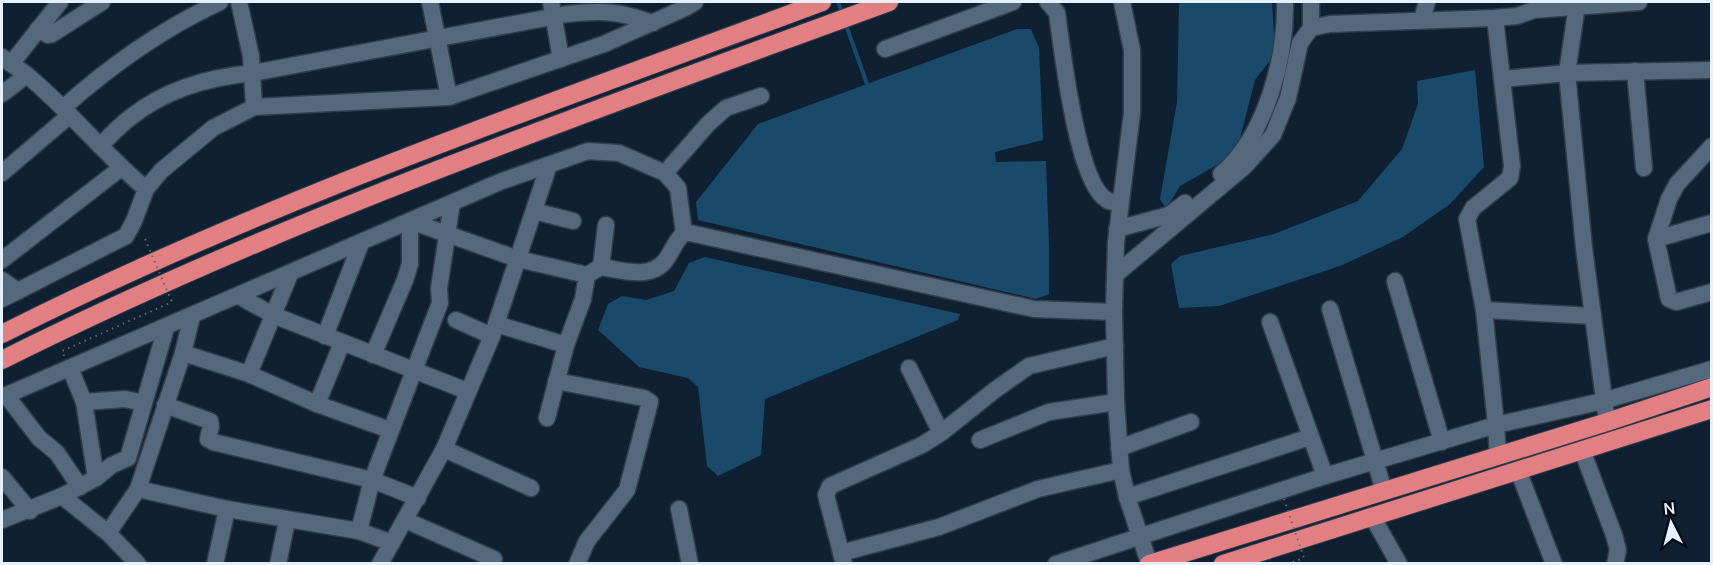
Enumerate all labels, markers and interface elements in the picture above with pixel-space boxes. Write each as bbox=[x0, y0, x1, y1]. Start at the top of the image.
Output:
north arrow bbox=[1641, 493, 1701, 553]
text: N bbox=[1663, 497, 1676, 520]

